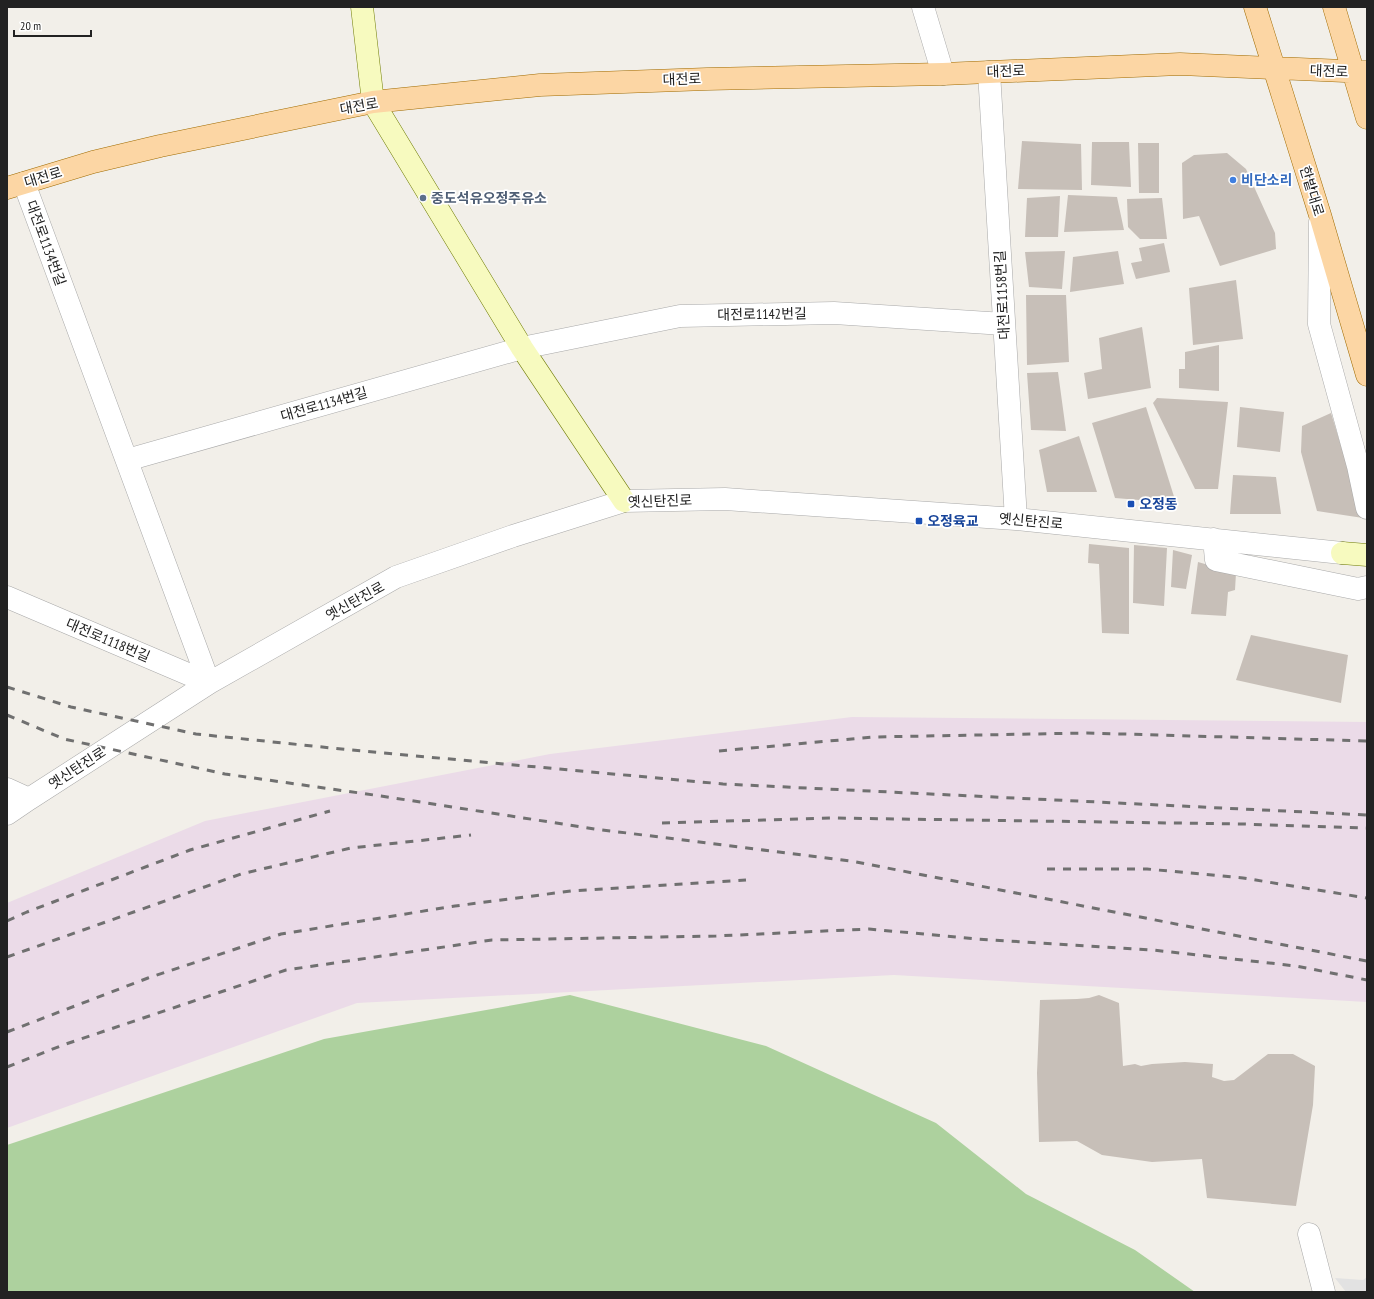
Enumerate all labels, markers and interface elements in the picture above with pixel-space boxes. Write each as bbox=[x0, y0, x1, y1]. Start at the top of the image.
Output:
scale bar bbox=[14, 12, 91, 38]
text: 20 m bbox=[20, 18, 41, 33]
street label: 대전로 bbox=[986, 61, 1026, 81]
street label: 대전로 bbox=[1309, 61, 1349, 81]
street label: 대전로 bbox=[662, 69, 702, 89]
street label: 대전로 bbox=[338, 94, 380, 118]
street label: 대전로 bbox=[22, 163, 64, 191]
street label: 한밭대로 bbox=[1296, 164, 1328, 218]
place label: 비단소리 bbox=[1241, 171, 1293, 189]
marker: 비단소리 bbox=[1228, 175, 1238, 185]
place label: 중도석유오정주유소 bbox=[431, 189, 547, 207]
marker: 중도석유오정주유소 bbox=[418, 193, 428, 203]
street label: 대전로1134번길 bbox=[22, 198, 70, 288]
street label: 대전로1158번길 bbox=[991, 250, 1013, 340]
street label: 대전로1142번길 bbox=[717, 304, 807, 324]
street label: 대전로1134번길 bbox=[278, 383, 370, 425]
street label: 옛신탄진로 bbox=[628, 491, 693, 511]
place label: 오정동 bbox=[1139, 495, 1178, 513]
marker: 오정동 bbox=[1126, 499, 1136, 509]
street label: 옛신탄진로 bbox=[998, 509, 1064, 533]
place label: 오정육교 bbox=[927, 512, 979, 530]
marker: 오정육교 bbox=[914, 516, 924, 526]
street label: 옛신탄진로 bbox=[322, 577, 388, 624]
street label: 대전로1118번길 bbox=[63, 614, 153, 666]
street label: 옛신탄진로 bbox=[45, 743, 109, 793]

